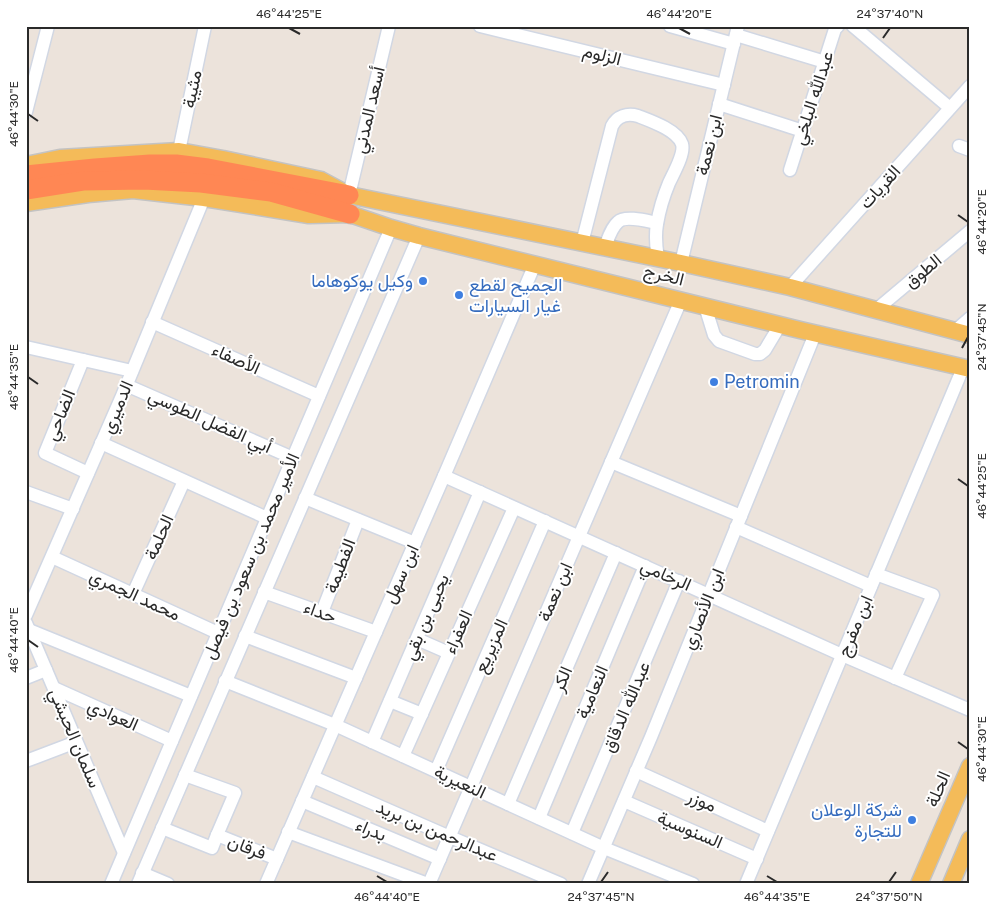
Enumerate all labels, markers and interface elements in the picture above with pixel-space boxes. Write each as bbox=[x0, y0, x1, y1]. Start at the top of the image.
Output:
text: 46°44'25"E bbox=[256, 7, 322, 21]
text: 46°44'20"E bbox=[646, 7, 712, 21]
text: 24°37'40"N bbox=[857, 7, 923, 21]
street label: الزلوم bbox=[580, 40, 624, 71]
street label: عبدالله البلخي bbox=[787, 48, 842, 149]
street label: أسعد المدني bbox=[348, 64, 394, 157]
street label: مثيبة bbox=[177, 68, 206, 110]
text: 46°44'30"E bbox=[7, 81, 21, 147]
street label: ابن نعمة bbox=[691, 112, 727, 178]
street label: القريات bbox=[855, 161, 905, 213]
text: 46°44'20"E bbox=[975, 189, 989, 255]
street label: الطوق bbox=[900, 249, 946, 293]
street label: الخرج bbox=[641, 259, 686, 292]
place label: وكيل يوكوهاما bbox=[311, 270, 413, 292]
place label: الجميح لقطع غيار السيارات bbox=[469, 274, 562, 317]
marker: وكيل يوكوهاما bbox=[417, 275, 429, 287]
marker: الجميح لقطع غيار السيارات bbox=[453, 289, 465, 301]
text: 24°37'45"N bbox=[975, 303, 989, 371]
street label: الأصفاء bbox=[209, 339, 264, 378]
text: 46°44'35"E bbox=[7, 344, 21, 410]
place label: Petromin bbox=[724, 371, 800, 392]
marker: Petromin bbox=[708, 376, 720, 388]
street label: الدميري bbox=[96, 377, 142, 438]
street label: أبي الفضل الطوسي bbox=[143, 384, 275, 462]
street label: الضاحي bbox=[40, 386, 84, 445]
street label: الأمير محمد بن سعود بن فيصل bbox=[198, 450, 304, 662]
text: 46°44'25"E bbox=[975, 453, 989, 519]
street label: الحلمة bbox=[139, 511, 178, 563]
street label: الفطيمة bbox=[320, 536, 359, 596]
street label: ابن سهل bbox=[378, 541, 424, 607]
street label: الرخامي bbox=[636, 554, 695, 600]
street label: ابن نعمة bbox=[533, 559, 577, 625]
street label: محمد الجمري bbox=[84, 564, 184, 629]
street label: ابن الأنصاري bbox=[677, 565, 733, 654]
street label: يحيى بن بقي bbox=[398, 571, 458, 665]
street label: ابن مفرج bbox=[832, 592, 879, 660]
street label: حداء bbox=[301, 596, 339, 627]
text: 46°44'40"E bbox=[7, 607, 21, 673]
street label: العفراء bbox=[439, 607, 477, 657]
street label: المزيريع bbox=[469, 615, 514, 677]
street label: عبدالله الدقاق bbox=[597, 658, 654, 755]
street label: النعامية bbox=[571, 662, 612, 722]
street label: الكر bbox=[546, 663, 577, 696]
street label: سلمان الحبشي bbox=[40, 685, 106, 793]
street label: العوادي bbox=[83, 694, 142, 740]
text: 46°44'30"E bbox=[975, 716, 989, 782]
street label: النعيرية bbox=[431, 760, 489, 804]
street label: الحلة bbox=[921, 768, 954, 810]
street label: موزر bbox=[683, 785, 720, 817]
street label: عبدالرحمن بن بريد bbox=[373, 795, 501, 867]
place label: شركة الوعلان للتجارة bbox=[811, 799, 902, 842]
street label: السنوسية bbox=[654, 806, 726, 854]
street label: بدراء bbox=[352, 814, 390, 846]
marker: شركة الوعلان للتجارة bbox=[906, 814, 918, 826]
street label: فرقان bbox=[225, 830, 269, 864]
text: 46°44'40"E bbox=[354, 890, 420, 904]
text: 24°37'45"N bbox=[567, 890, 635, 904]
text: 46°44'35"E bbox=[744, 890, 810, 904]
text: 24°37'50"N bbox=[856, 890, 922, 904]

